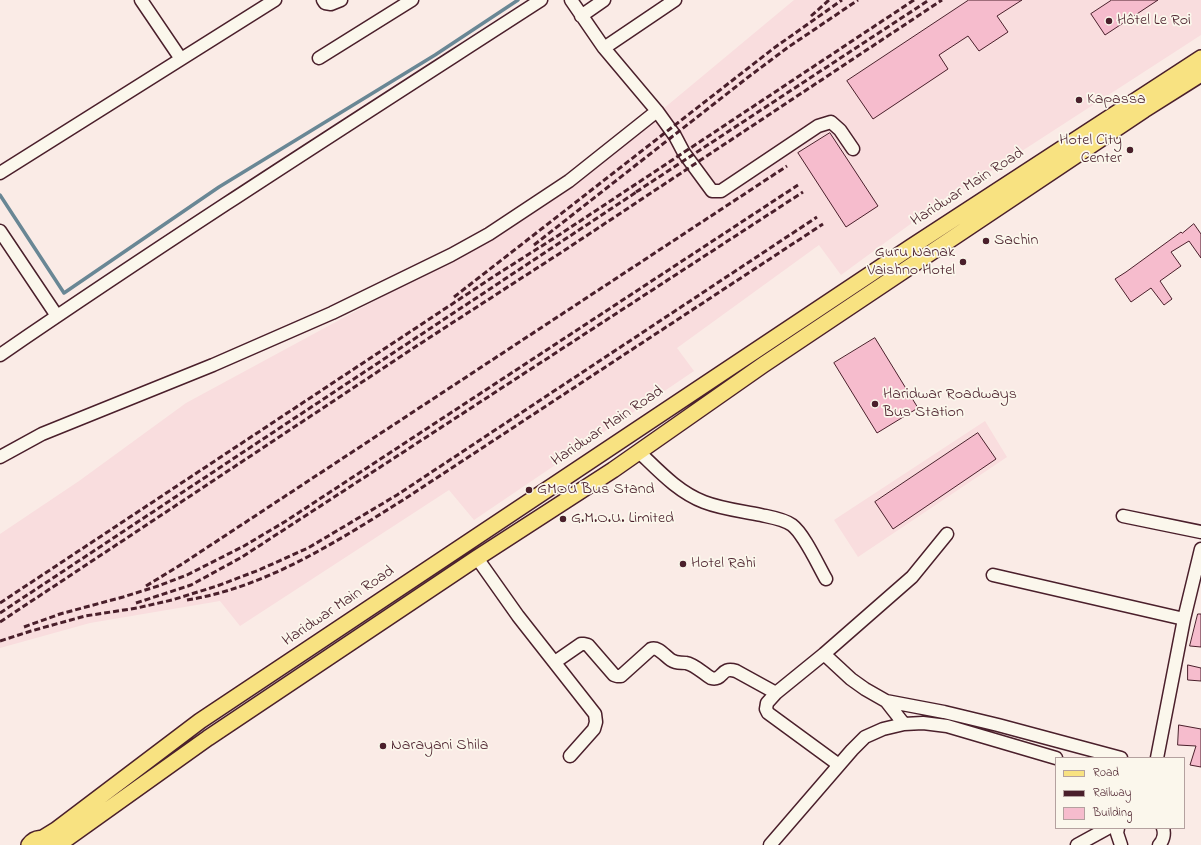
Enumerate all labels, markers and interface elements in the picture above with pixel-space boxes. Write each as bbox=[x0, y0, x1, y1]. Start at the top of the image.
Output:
place label: Hôtel Le Roi bbox=[1117, 11, 1191, 31]
marker: Hôtel Le Roi bbox=[1104, 16, 1114, 26]
place label: Kapassa bbox=[1087, 90, 1146, 110]
marker: Kapassa bbox=[1074, 95, 1084, 105]
place label: Hotel City Center bbox=[1059, 131, 1122, 169]
street label: Haridwar Main Road bbox=[908, 144, 1028, 232]
marker: Hotel City Center bbox=[1125, 145, 1135, 155]
place label: Sachin bbox=[994, 231, 1038, 251]
marker: Sachin bbox=[981, 236, 991, 246]
place label: Guru Nanak Vaishno Hotel bbox=[867, 243, 955, 281]
marker: Guru Nanak Vaishno Hotel bbox=[958, 257, 968, 267]
street label: Haridwar Main Road bbox=[548, 382, 668, 472]
place label: Haridwar Roadways Bus Station bbox=[883, 385, 1017, 423]
marker: Haridwar Roadways Bus Station bbox=[870, 399, 880, 409]
place label: GMOU Bus Stand bbox=[537, 480, 655, 500]
marker: GMOU Bus Stand bbox=[524, 485, 534, 495]
place label: G.M.O.U. Limited bbox=[571, 509, 674, 529]
marker: G.M.O.U. Limited bbox=[558, 514, 568, 524]
place label: Hotel Rahi bbox=[691, 554, 756, 574]
marker: Hotel Rahi bbox=[678, 559, 688, 569]
street label: Haridwar Main Road bbox=[279, 562, 399, 652]
place label: Narayani Shila bbox=[391, 736, 488, 756]
marker: Narayani Shila bbox=[378, 741, 388, 751]
legend bbox=[1055, 757, 1185, 829]
text: Road bbox=[1093, 764, 1119, 782]
text: Railway bbox=[1093, 784, 1131, 802]
text: Building bbox=[1093, 804, 1132, 822]

